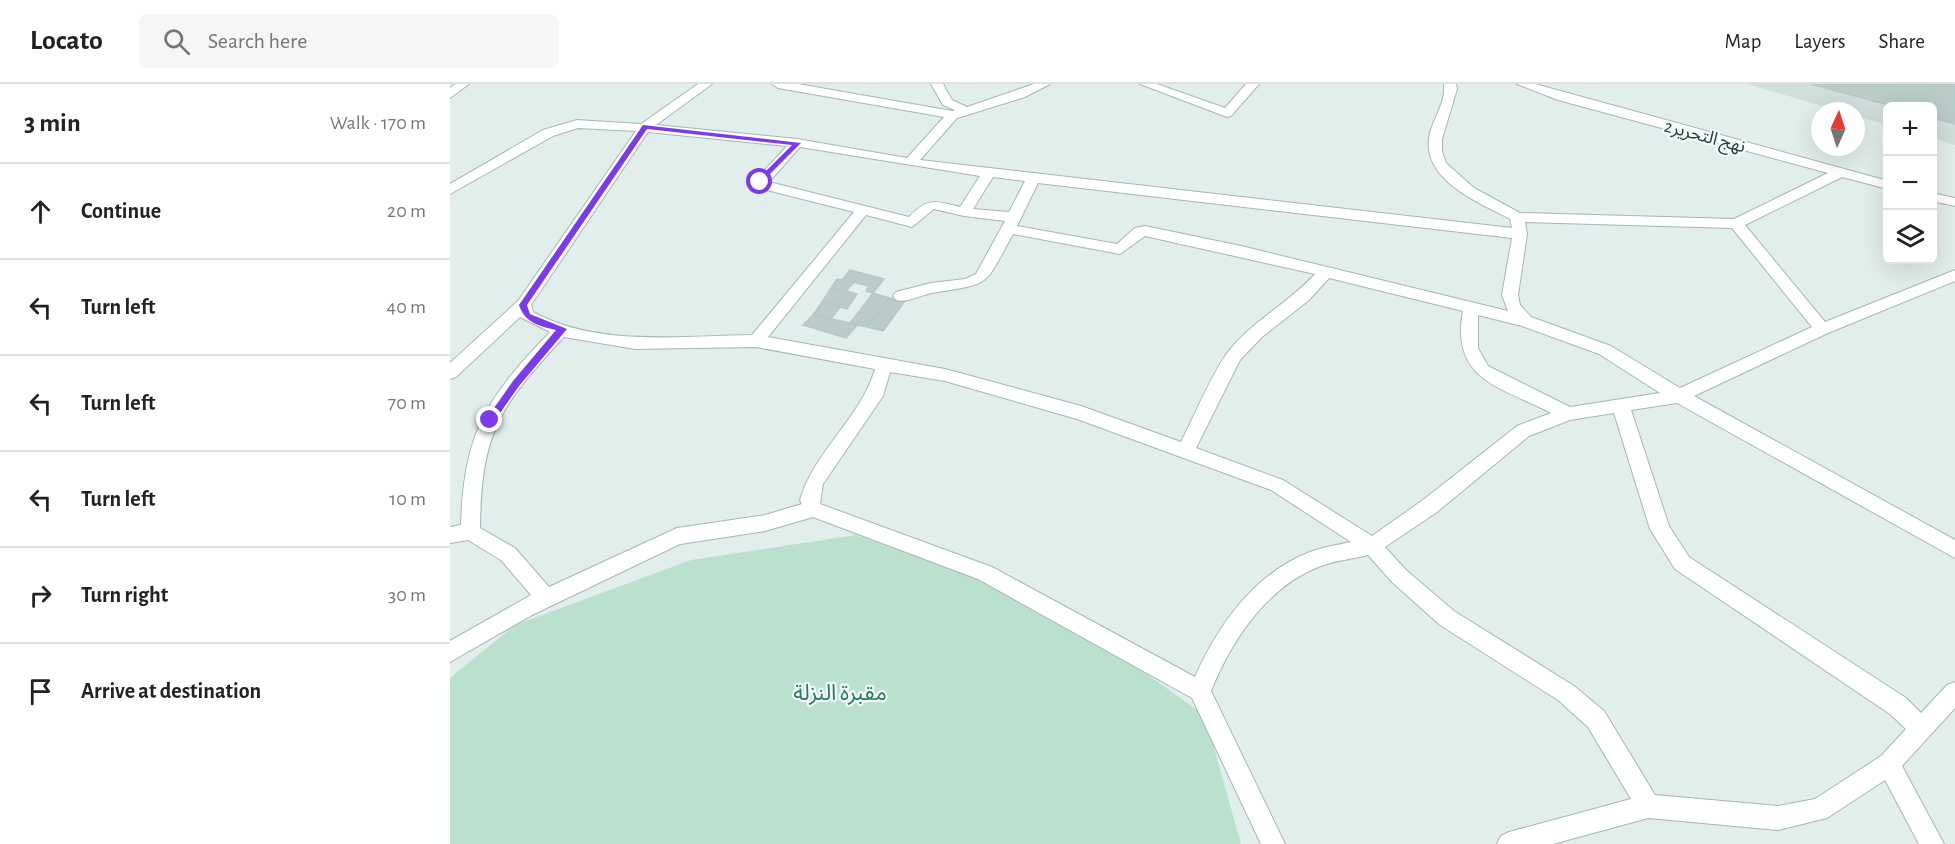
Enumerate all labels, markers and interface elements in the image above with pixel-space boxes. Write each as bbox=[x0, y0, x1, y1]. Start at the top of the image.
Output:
search box bbox=[139, 14, 559, 68]
icon: search bbox=[160, 25, 193, 58]
text: Locato bbox=[30, 27, 103, 55]
text: Search here bbox=[208, 30, 307, 52]
text: Map bbox=[1725, 31, 1761, 52]
text: Layers bbox=[1794, 31, 1845, 52]
text: Share bbox=[1878, 31, 1925, 52]
north arrow bbox=[1811, 102, 1865, 156]
map controls bbox=[1883, 102, 1937, 264]
button: + bbox=[1883, 102, 1937, 156]
text: 3 min bbox=[24, 110, 81, 136]
text: Walk · 170 m bbox=[330, 113, 426, 133]
street label: نهج التحرير2 bbox=[1662, 118, 1747, 159]
button: − bbox=[1883, 156, 1937, 210]
route start bbox=[746, 168, 772, 194]
icon: ahead bbox=[24, 195, 57, 228]
text: Continue bbox=[81, 200, 161, 222]
text: 20 m bbox=[387, 201, 426, 221]
button: layers bbox=[1883, 210, 1937, 264]
icon: left bbox=[24, 291, 57, 324]
text: Turn left bbox=[81, 296, 155, 318]
text: 40 m bbox=[387, 297, 426, 317]
icon: left bbox=[24, 387, 57, 420]
text: Turn left bbox=[81, 392, 155, 414]
text: 70 m bbox=[388, 393, 426, 413]
route end bbox=[476, 406, 502, 432]
icon: left bbox=[24, 483, 57, 516]
text: Turn left bbox=[81, 488, 155, 510]
text: 10 m bbox=[389, 489, 426, 509]
icon: right bbox=[24, 579, 57, 612]
text: Turn right bbox=[81, 584, 168, 606]
text: 30 m bbox=[388, 585, 426, 605]
icon: arrive bbox=[24, 675, 57, 708]
text: Arrive at destination bbox=[81, 680, 261, 702]
park label: مقبرة النزلة bbox=[793, 682, 887, 705]

